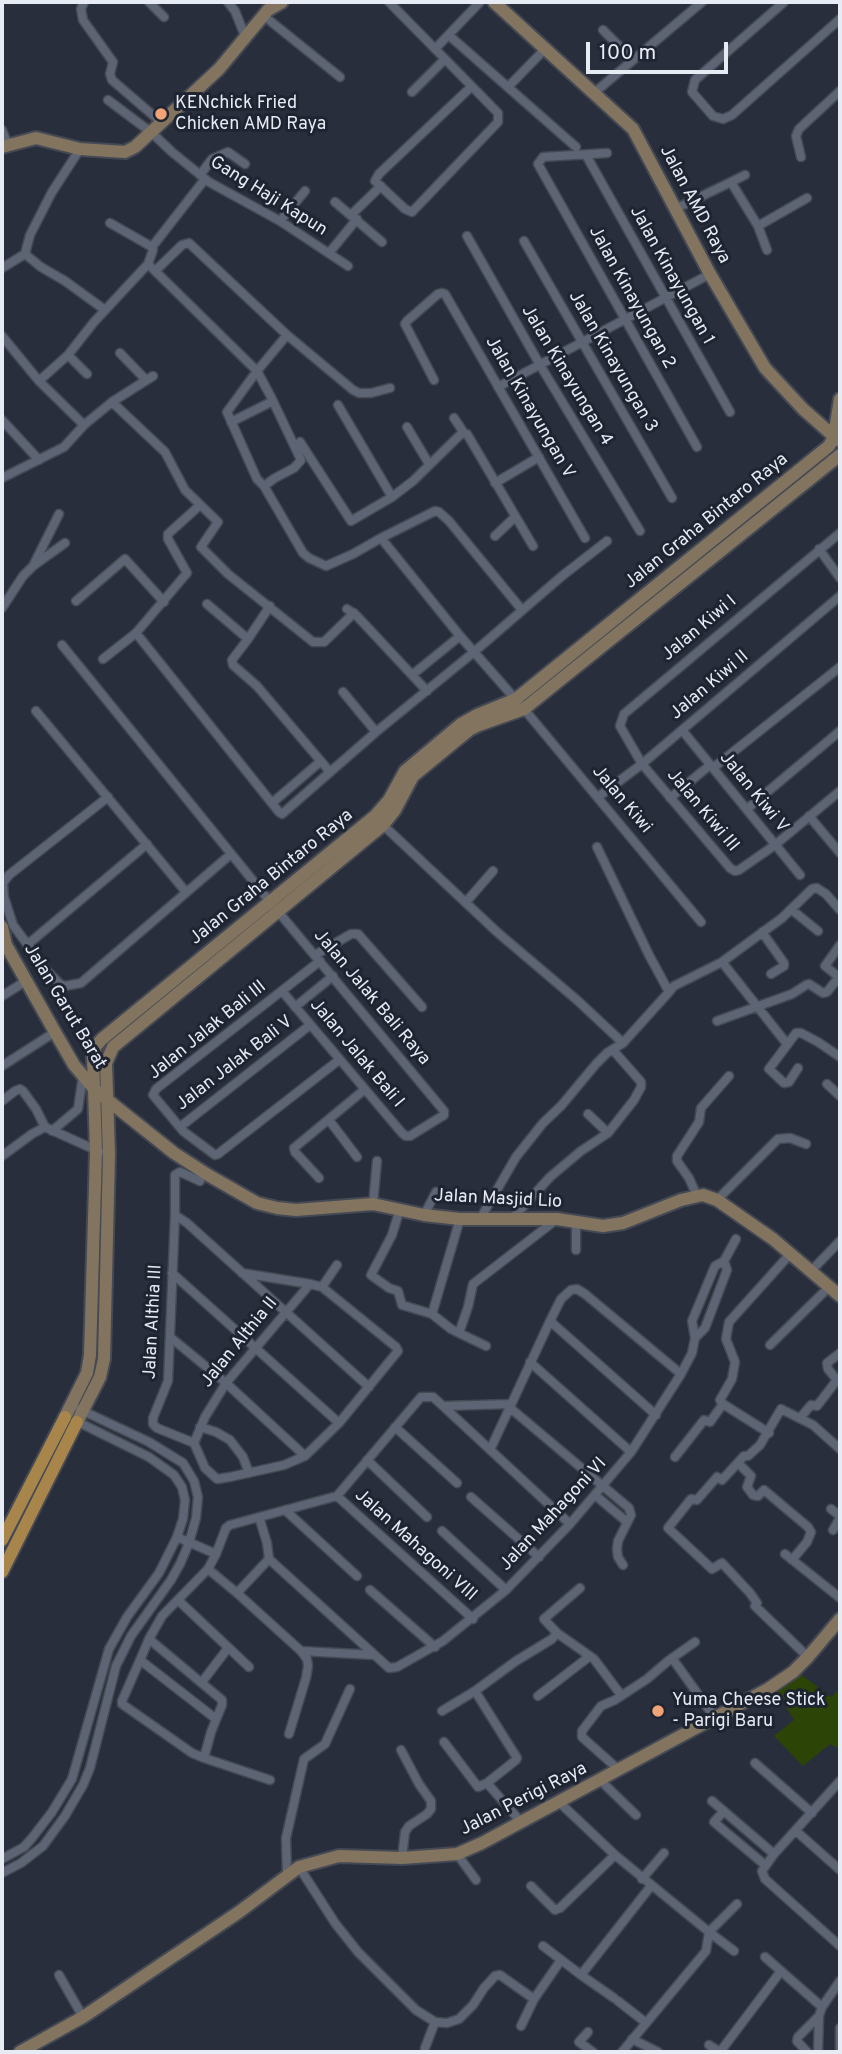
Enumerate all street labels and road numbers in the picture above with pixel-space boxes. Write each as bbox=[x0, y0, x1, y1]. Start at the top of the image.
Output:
street label: Jalan AMD Raya bbox=[654, 142, 734, 268]
street label: Gang Haji Kapun bbox=[205, 152, 331, 242]
street label: Jalan Kinayungan 1 bbox=[624, 203, 718, 349]
street label: Jalan Kinayungan 2 bbox=[583, 223, 679, 373]
street label: Jalan Kinayungan 3 bbox=[563, 288, 661, 436]
street label: Jalan Kinayungan 4 bbox=[516, 302, 616, 450]
street label: Jalan Kinayungan V bbox=[480, 333, 578, 483]
street label: Jalan Graha Bintaro Raya bbox=[621, 449, 793, 595]
street label: Jalan Kiwi I bbox=[658, 591, 742, 667]
street label: Jalan Kiwi II bbox=[666, 647, 754, 725]
street label: Jalan Kiwi V bbox=[714, 748, 792, 838]
street label: Jalan Kiwi bbox=[586, 762, 656, 838]
street label: Jalan Kiwi III bbox=[661, 765, 743, 857]
street label: Jalan Graha Bintaro Raya bbox=[186, 805, 358, 951]
street label: Jalan Jalak Bali Raya bbox=[308, 926, 434, 1070]
street label: Jalan Garut Barat bbox=[18, 940, 110, 1074]
street label: Jalan Jalak Bali III bbox=[145, 977, 271, 1085]
street label: Jalan Jalak Bali I bbox=[304, 995, 408, 1113]
street label: Jalan Jalak Bali V bbox=[172, 1012, 298, 1116]
street label: Jalan Masjid Lio bbox=[433, 1186, 563, 1214]
street label: Jalan Althia III bbox=[140, 1264, 168, 1380]
street label: Jalan Althia II bbox=[197, 1293, 283, 1393]
street label: Jalan Mahagoni VI bbox=[496, 1454, 612, 1576]
street label: Jalan Mahagoni VIII bbox=[349, 1485, 481, 1607]
street label: Jalan Perigi Raya bbox=[457, 1759, 591, 1841]

